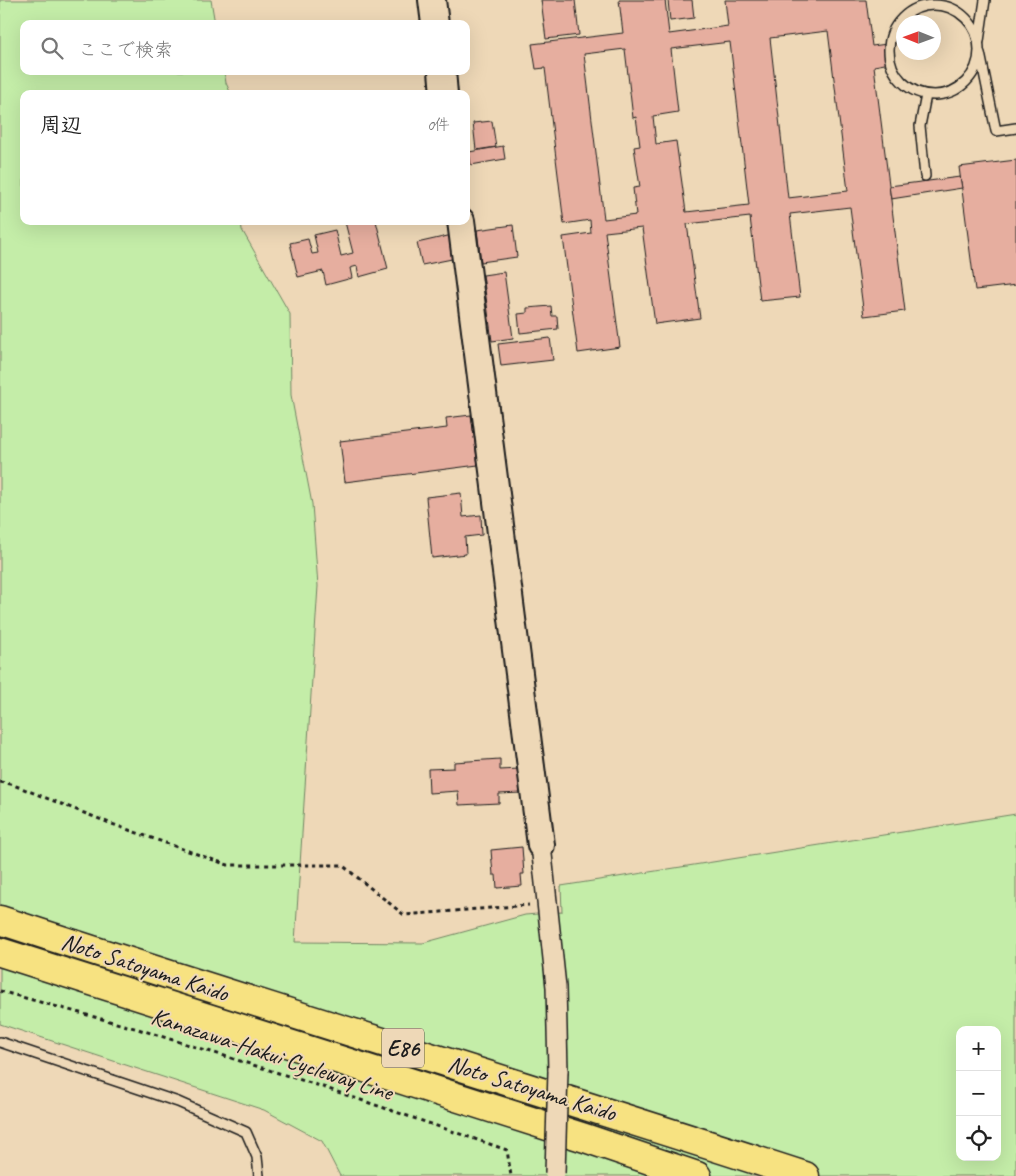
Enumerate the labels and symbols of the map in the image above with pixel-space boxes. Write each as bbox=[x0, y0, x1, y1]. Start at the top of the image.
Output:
north arrow bbox=[896, 15, 941, 60]
street label: Noto Satoyama Kaido bbox=[58, 926, 234, 1009]
street label: Kanazawa-Hakui Cycleway Line bbox=[148, 1001, 398, 1108]
road number: E86 bbox=[382, 1028, 424, 1068]
street label: Noto Satoyama Kaido bbox=[445, 1048, 621, 1128]

